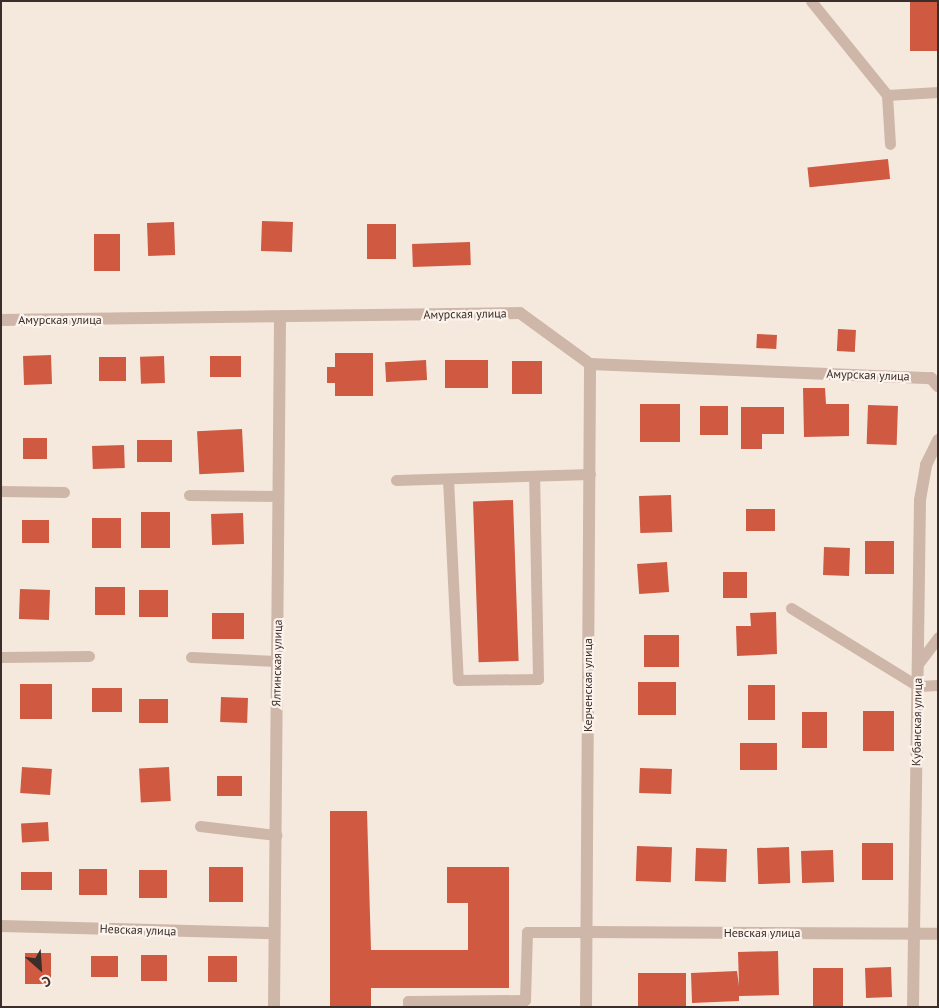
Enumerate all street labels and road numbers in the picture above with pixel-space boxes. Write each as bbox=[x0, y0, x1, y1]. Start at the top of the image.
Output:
street label: Амурская улица bbox=[423, 306, 507, 322]
street label: Амурская улица bbox=[18, 313, 102, 327]
street label: Амурская улица bbox=[826, 366, 910, 384]
street label: Ялтинская улица bbox=[269, 619, 285, 707]
street label: Керченская улица bbox=[581, 638, 595, 732]
street label: Кубанская улица bbox=[909, 678, 925, 766]
street label: Невская улица bbox=[99, 921, 177, 939]
street label: Невская улица bbox=[724, 926, 800, 940]

